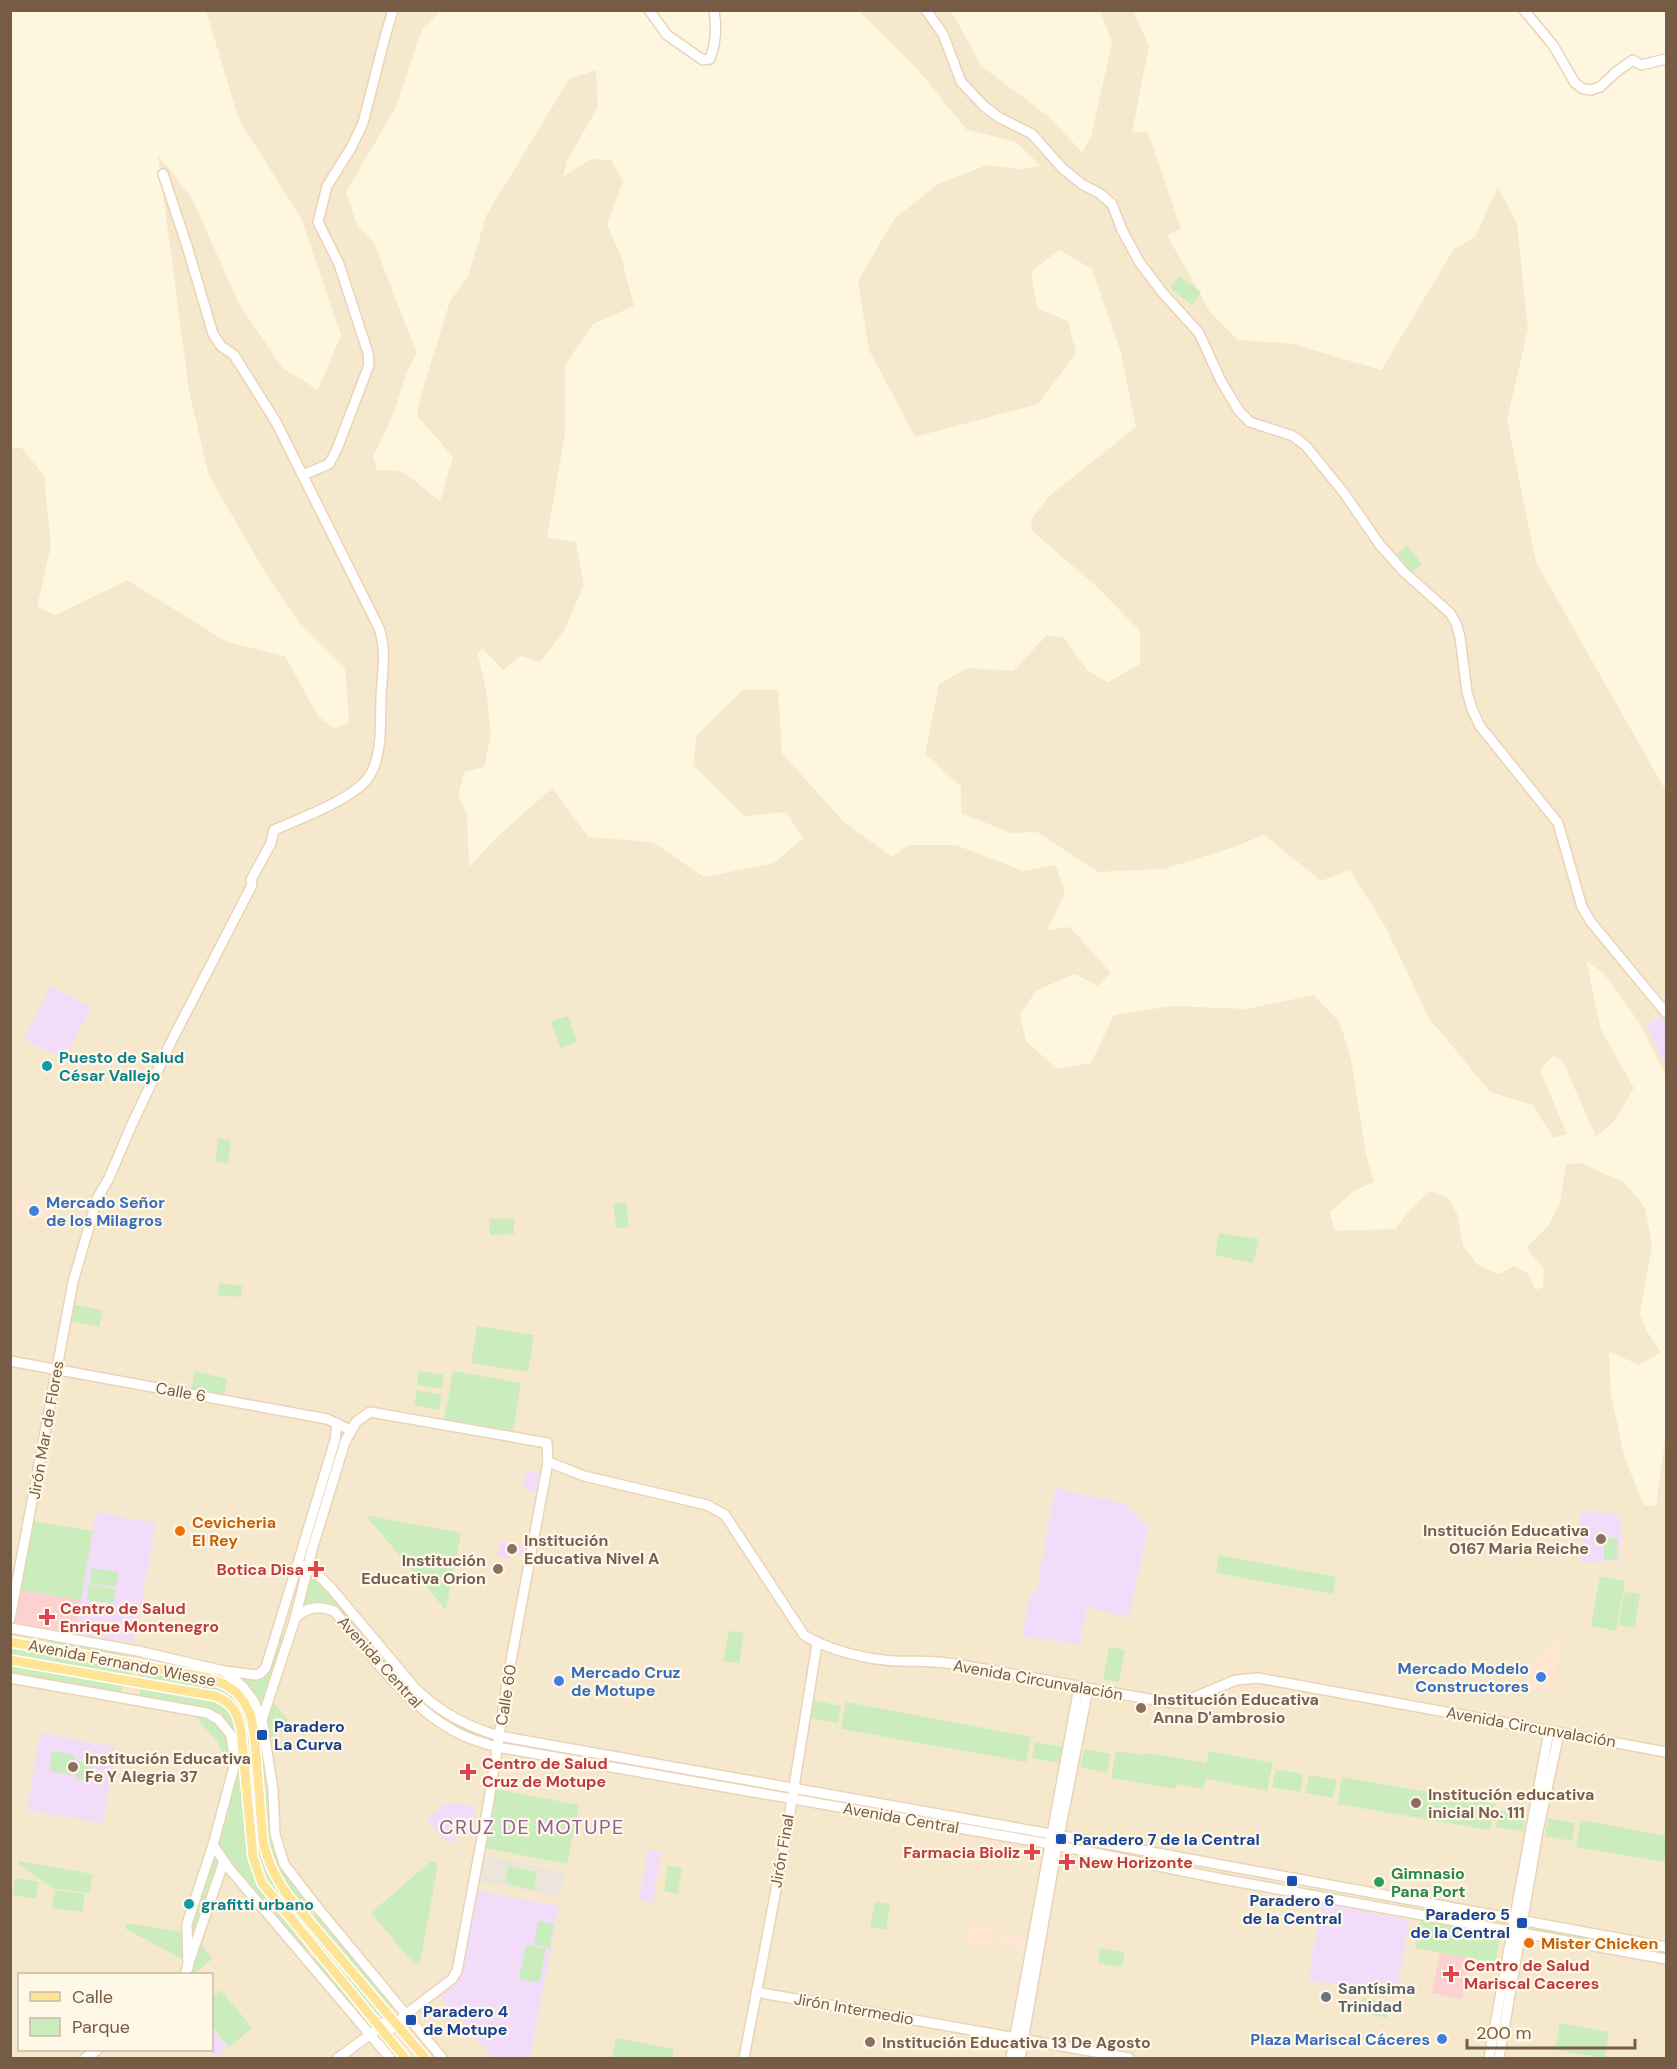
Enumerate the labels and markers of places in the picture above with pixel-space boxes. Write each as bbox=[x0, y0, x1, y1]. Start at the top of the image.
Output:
place label: Puesto de Salud César Vallejo bbox=[59, 1047, 184, 1086]
marker: Puesto de Salud César Vallejo bbox=[40, 1059, 54, 1073]
place label: Mercado Señor de los Milagros bbox=[46, 1192, 165, 1231]
marker: Mercado Señor de los Milagros bbox=[27, 1204, 41, 1218]
place label: Cevicheria El Rey bbox=[192, 1512, 276, 1551]
place label: Institución Educativa 0167 Maria Reiche bbox=[1423, 1520, 1589, 1559]
marker: Cevicheria El Rey bbox=[173, 1524, 187, 1538]
place label: Institución Educativa Nivel A bbox=[524, 1530, 659, 1569]
marker: Institución Educativa 0167 Maria Reiche bbox=[1594, 1532, 1608, 1546]
marker: Institución Educativa Nivel A bbox=[505, 1542, 519, 1556]
place label: Institución Educativa Orion bbox=[361, 1550, 486, 1589]
place label: Botica Disa bbox=[217, 1559, 304, 1580]
marker: Botica Disa bbox=[309, 1562, 323, 1576]
marker: Institución Educativa Orion bbox=[491, 1562, 505, 1576]
place label: Centro de Salud Enrique Montenegro bbox=[60, 1598, 219, 1637]
marker: Centro de Salud Enrique Montenegro bbox=[38, 1608, 56, 1626]
place label: Mercado Modelo Constructores bbox=[1398, 1658, 1529, 1697]
place label: Mercado Cruz de Motupe bbox=[571, 1662, 681, 1701]
marker: Mercado Modelo Constructores bbox=[1534, 1670, 1548, 1684]
marker: Mercado Cruz de Motupe bbox=[552, 1674, 566, 1688]
place label: Institución Educativa Anna D'ambrosio bbox=[1153, 1689, 1319, 1728]
marker: Institución Educativa Anna D'ambrosio bbox=[1134, 1701, 1148, 1715]
place label: Paradero La Curva bbox=[274, 1716, 345, 1755]
marker: Paradero La Curva bbox=[255, 1728, 269, 1742]
place label: Institución Educativa Fe Y Alegria 37 bbox=[85, 1748, 251, 1787]
place label: Centro de Salud Cruz de Motupe bbox=[482, 1753, 608, 1792]
marker: Institución Educativa Fe Y Alegria 37 bbox=[66, 1760, 80, 1774]
marker: Centro de Salud Cruz de Motupe bbox=[459, 1763, 477, 1781]
place label: Institución educativa inicial No. 111 bbox=[1428, 1784, 1594, 1823]
marker: Institución educativa inicial No. 111 bbox=[1409, 1796, 1423, 1810]
place label: Paradero 7 de la Central bbox=[1073, 1829, 1260, 1850]
marker: Paradero 7 de la Central bbox=[1054, 1832, 1068, 1846]
place label: Farmacia Bioliz bbox=[903, 1842, 1020, 1863]
marker: Farmacia Bioliz bbox=[1025, 1845, 1039, 1859]
place label: New Horizonte bbox=[1079, 1852, 1193, 1873]
marker: New Horizonte bbox=[1060, 1855, 1074, 1869]
place label: Gimnasio Pana Port bbox=[1391, 1863, 1465, 1902]
marker: Paradero 6 de la Central bbox=[1285, 1874, 1299, 1888]
marker: Gimnasio Pana Port bbox=[1372, 1875, 1386, 1889]
place label: Paradero 6 de la Central bbox=[1242, 1890, 1342, 1929]
place label: grafitti urbano bbox=[201, 1894, 314, 1915]
marker: grafitti urbano bbox=[182, 1897, 196, 1911]
place label: Paradero 5 de la Central bbox=[1410, 1904, 1510, 1943]
marker: Paradero 5 de la Central bbox=[1515, 1916, 1529, 1930]
place label: Mister Chicken bbox=[1541, 1933, 1658, 1954]
marker: Mister Chicken bbox=[1522, 1936, 1536, 1950]
place label: Centro de Salud Mariscal Caceres bbox=[1464, 1955, 1599, 1994]
marker: Centro de Salud Mariscal Caceres bbox=[1442, 1965, 1460, 1983]
place label: Santísima Trinidad bbox=[1338, 1978, 1415, 2017]
marker: Santísima Trinidad bbox=[1319, 1990, 1333, 2004]
place label: Paradero 4 de Motupe bbox=[423, 2001, 508, 2040]
marker: Paradero 4 de Motupe bbox=[404, 2013, 418, 2027]
place label: Plaza Mariscal Cáceres bbox=[1250, 2029, 1430, 2050]
place label: Institución Educativa 13 De Agosto bbox=[882, 2032, 1151, 2053]
marker: Plaza Mariscal Cáceres bbox=[1435, 2032, 1449, 2046]
marker: Institución Educativa 13 De Agosto bbox=[863, 2035, 877, 2049]

